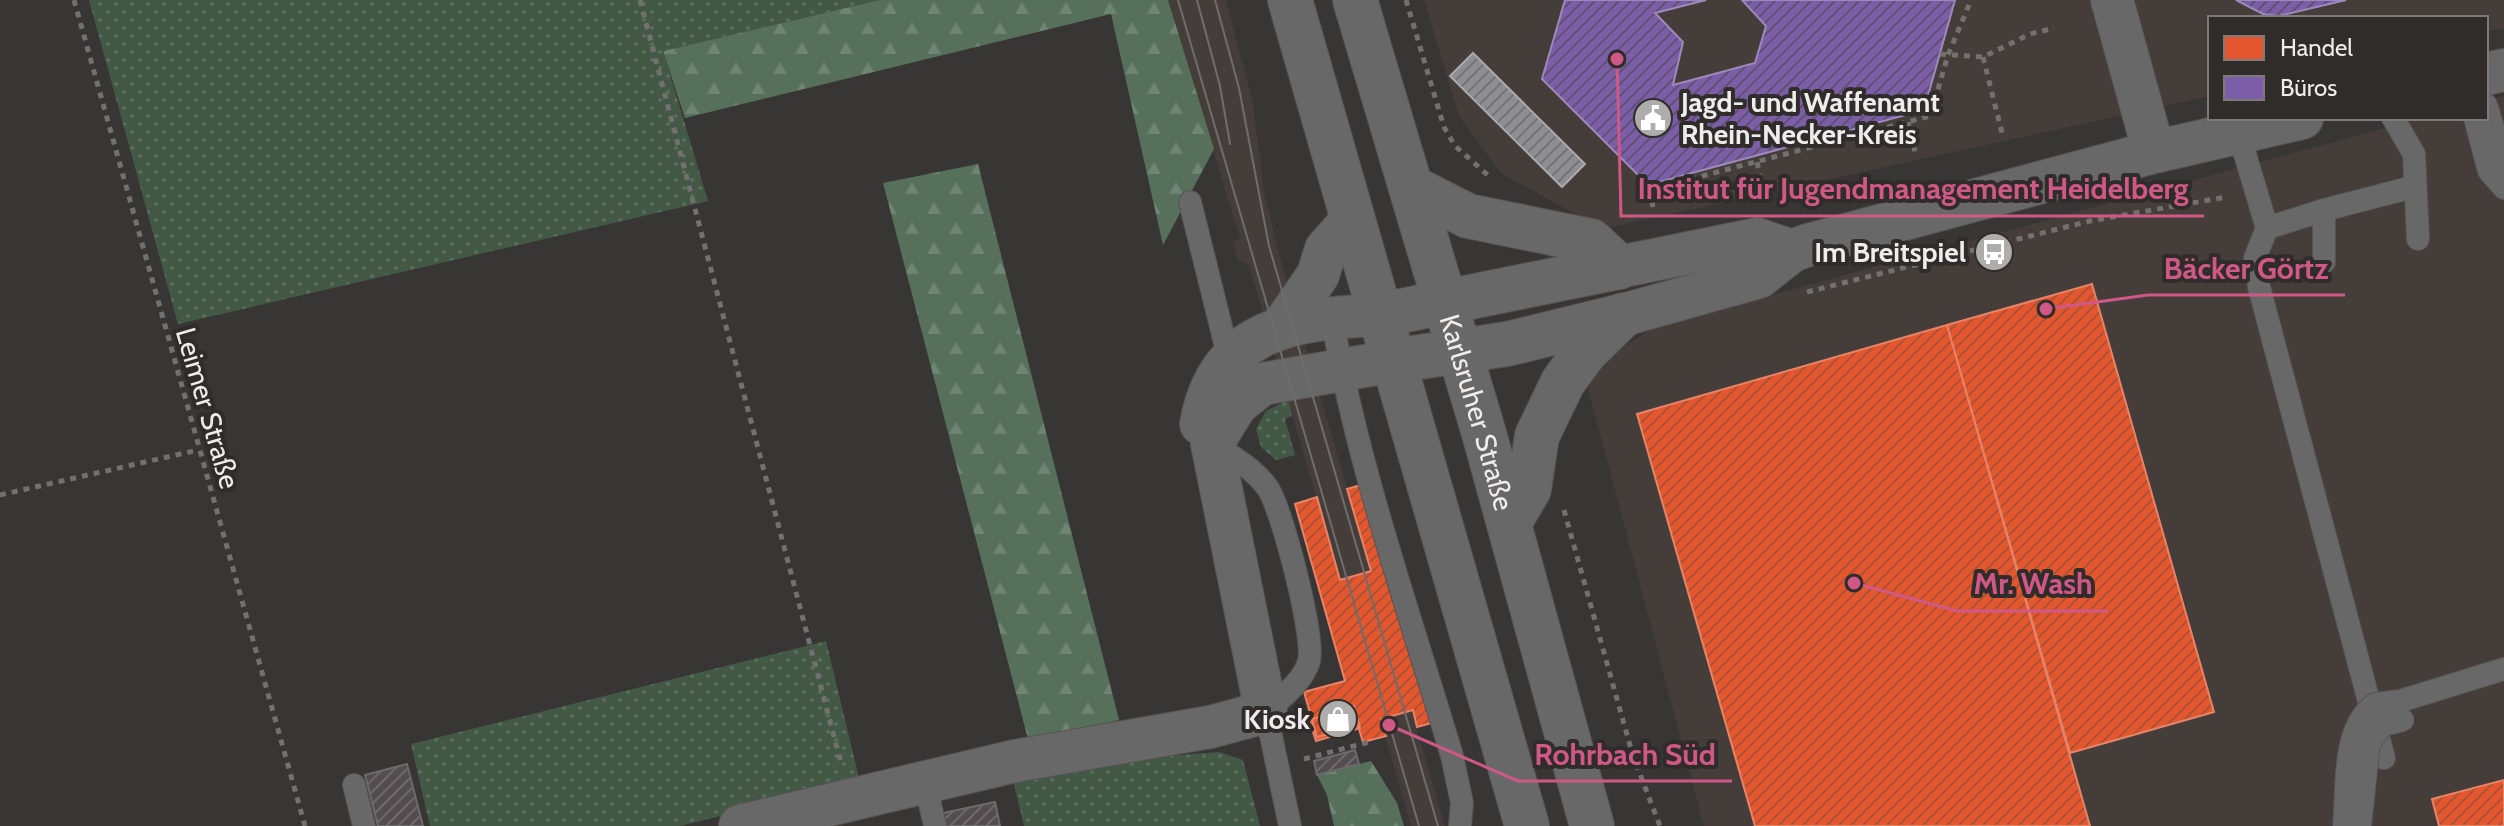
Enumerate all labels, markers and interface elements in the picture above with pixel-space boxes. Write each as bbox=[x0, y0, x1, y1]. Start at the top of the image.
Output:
legend bbox=[2208, 16, 2488, 120]
text: Handel bbox=[2280, 33, 2353, 62]
text: Büros bbox=[2280, 73, 2337, 102]
place label: Jagd- und Waffenamt Rhein-Necker-Kreis bbox=[1680, 85, 1940, 151]
public building icon: Jagd- und Waffenamt Rhein-Necker-Kreis bbox=[1632, 97, 1674, 139]
callout: Institut für Jugendmanagement Heidelberg bbox=[1621, 162, 2204, 216]
text: Institut für Jugendmanagement Heidelberg bbox=[1638, 170, 2188, 207]
bus stop icon: Im Breitspiel bbox=[1973, 231, 2015, 273]
place label: Im Breitspiel bbox=[1814, 235, 1966, 269]
callout: Bäcker Görtz bbox=[2148, 241, 2345, 295]
text: Bäcker Görtz bbox=[2164, 250, 2328, 287]
street label: Karlsruher Straße bbox=[1432, 310, 1521, 514]
street label: Leimer Straße bbox=[169, 324, 247, 492]
callout: Mr. Wash bbox=[1957, 557, 2108, 611]
text: Mr. Wash bbox=[1973, 565, 2093, 602]
shop icon: Kiosk bbox=[1317, 698, 1359, 740]
place label: Kiosk bbox=[1244, 702, 1310, 736]
callout: Rohrbach Süd bbox=[1518, 727, 1732, 781]
text: Rohrbach Süd bbox=[1534, 736, 1716, 773]

